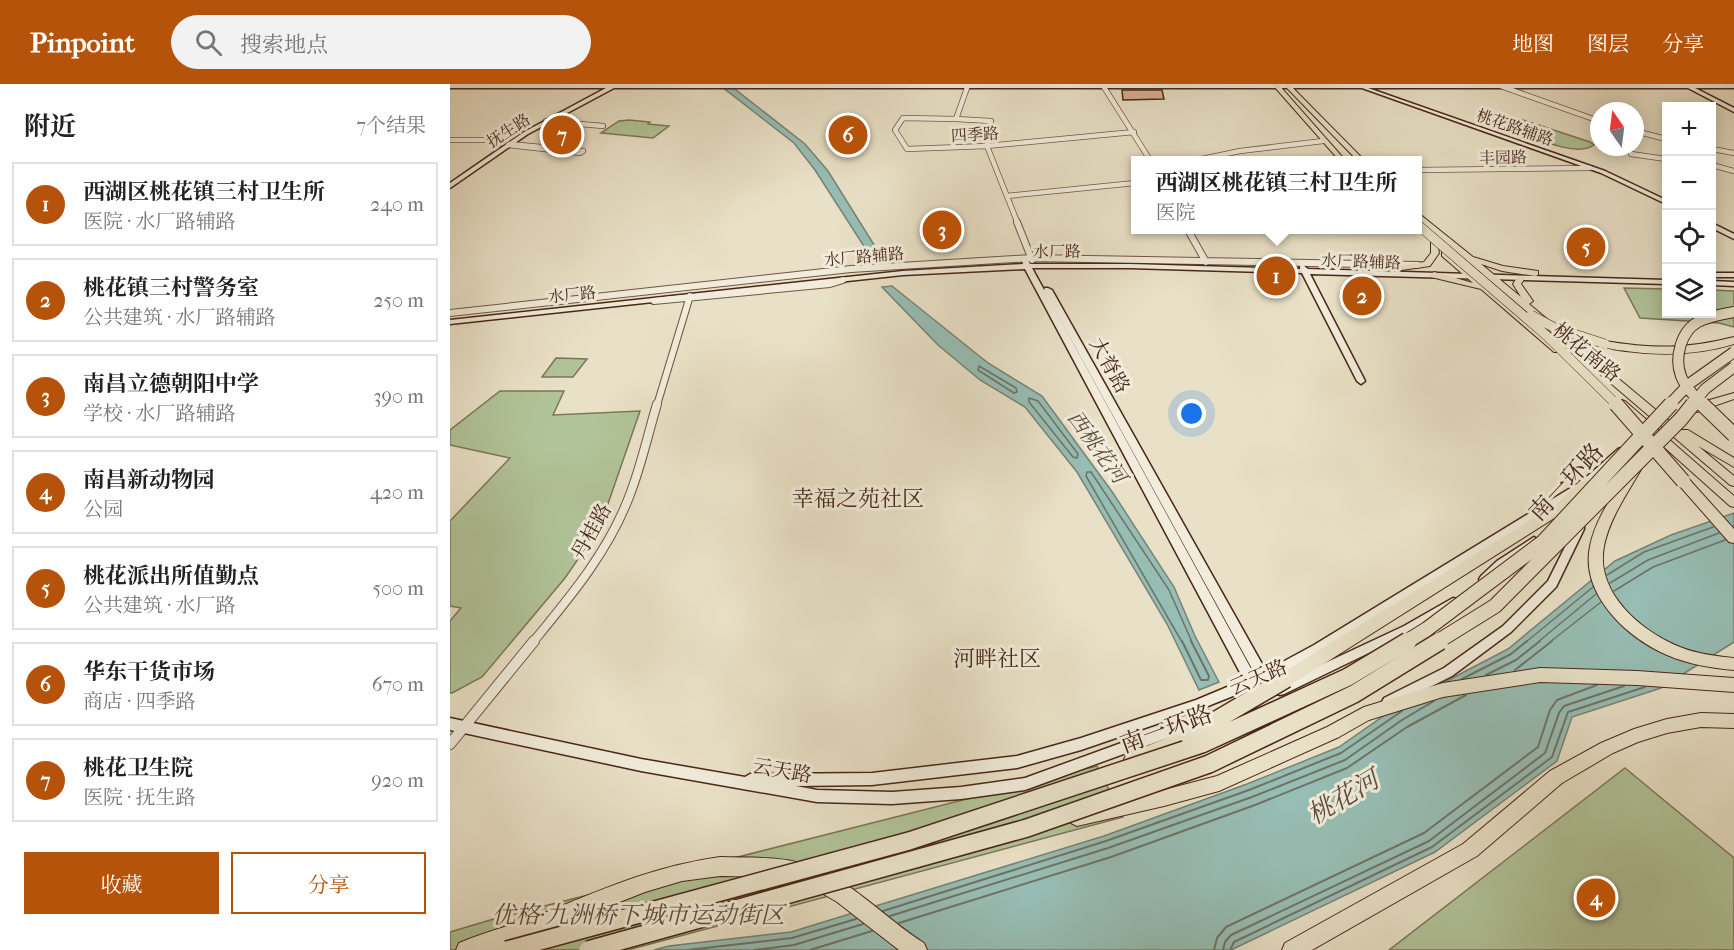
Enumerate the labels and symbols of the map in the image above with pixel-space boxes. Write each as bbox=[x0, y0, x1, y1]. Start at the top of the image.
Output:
north arrow bbox=[1590, 102, 1644, 156]
street label: 桃花路辅路 bbox=[1474, 105, 1556, 149]
street label: 抚生路 bbox=[483, 109, 534, 151]
pin: 7 bbox=[542, 112, 582, 158]
pin: 6 bbox=[828, 112, 868, 158]
street label: 四季路 bbox=[951, 124, 999, 145]
street label: 丰园路 bbox=[1479, 148, 1527, 167]
pin: 3 bbox=[922, 208, 962, 252]
pin: 5 bbox=[1566, 224, 1606, 270]
street label: 水厂路 bbox=[1033, 242, 1081, 261]
street label: 水厂路辅路 bbox=[823, 244, 905, 269]
street label: 水厂路辅路 bbox=[1321, 251, 1401, 272]
pin: 1 bbox=[1256, 254, 1296, 298]
pin: 2 bbox=[1342, 274, 1382, 318]
street label: 水厂路 bbox=[547, 283, 597, 306]
street label: 桃花南路 bbox=[1548, 318, 1625, 386]
street label: 大脊路 bbox=[1085, 333, 1134, 397]
your location bbox=[1177, 399, 1206, 428]
water label: 西桃花河 bbox=[1063, 406, 1134, 491]
street label: 南一环路 bbox=[1523, 437, 1609, 527]
district label: 幸福之苑社区 bbox=[792, 486, 924, 512]
street label: 丹桂路 bbox=[567, 499, 616, 563]
district label: 河畔社区 bbox=[953, 646, 1041, 672]
street label: 云天路 bbox=[1226, 655, 1290, 700]
street label: 南一环路 bbox=[1116, 699, 1216, 759]
street label: 云天路 bbox=[750, 754, 813, 787]
water label: 桃花河 bbox=[1302, 762, 1388, 831]
pin: 4 bbox=[1576, 876, 1616, 920]
park label: 优格·九洲桥下城市运动街区 bbox=[492, 901, 787, 929]

